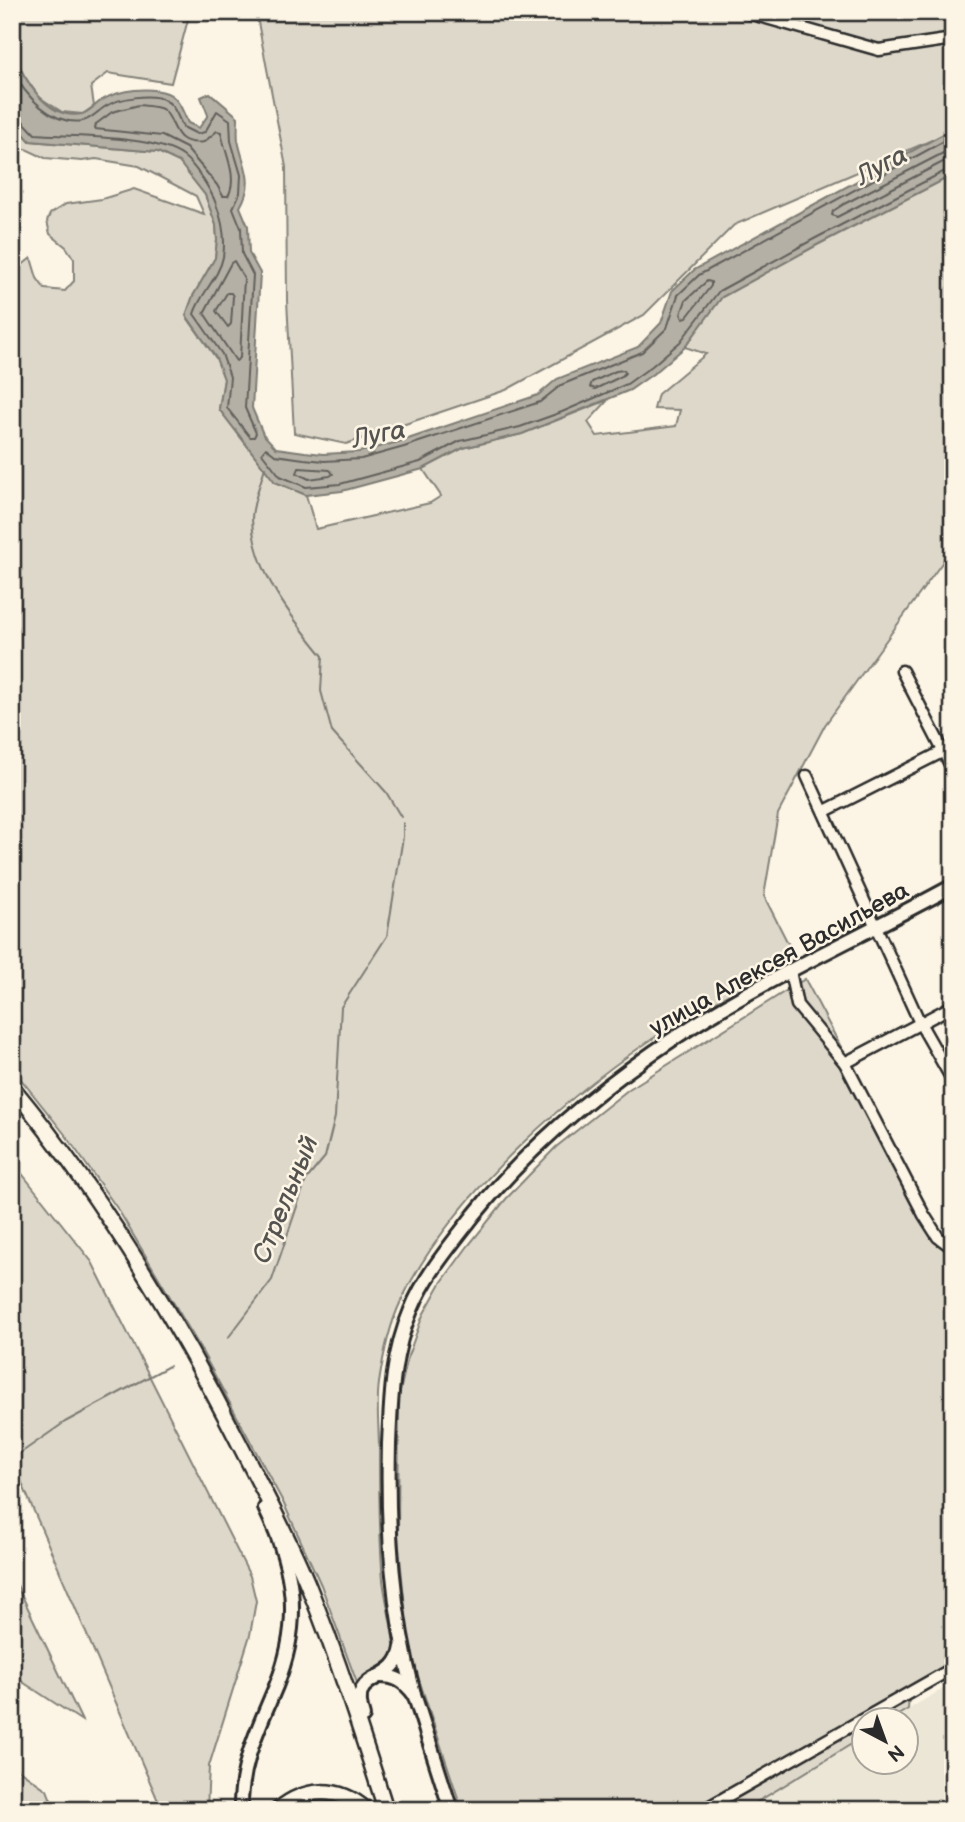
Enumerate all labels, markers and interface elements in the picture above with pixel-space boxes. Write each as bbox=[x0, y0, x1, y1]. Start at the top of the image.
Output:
water label: Луга bbox=[849, 140, 913, 193]
water label: Луга bbox=[348, 415, 409, 456]
street label: улица Алексея Васильева bbox=[644, 876, 914, 1042]
water label: Стрельный bbox=[246, 1132, 326, 1268]
north arrow bbox=[850, 1706, 920, 1776]
text: N bbox=[882, 1739, 908, 1766]

